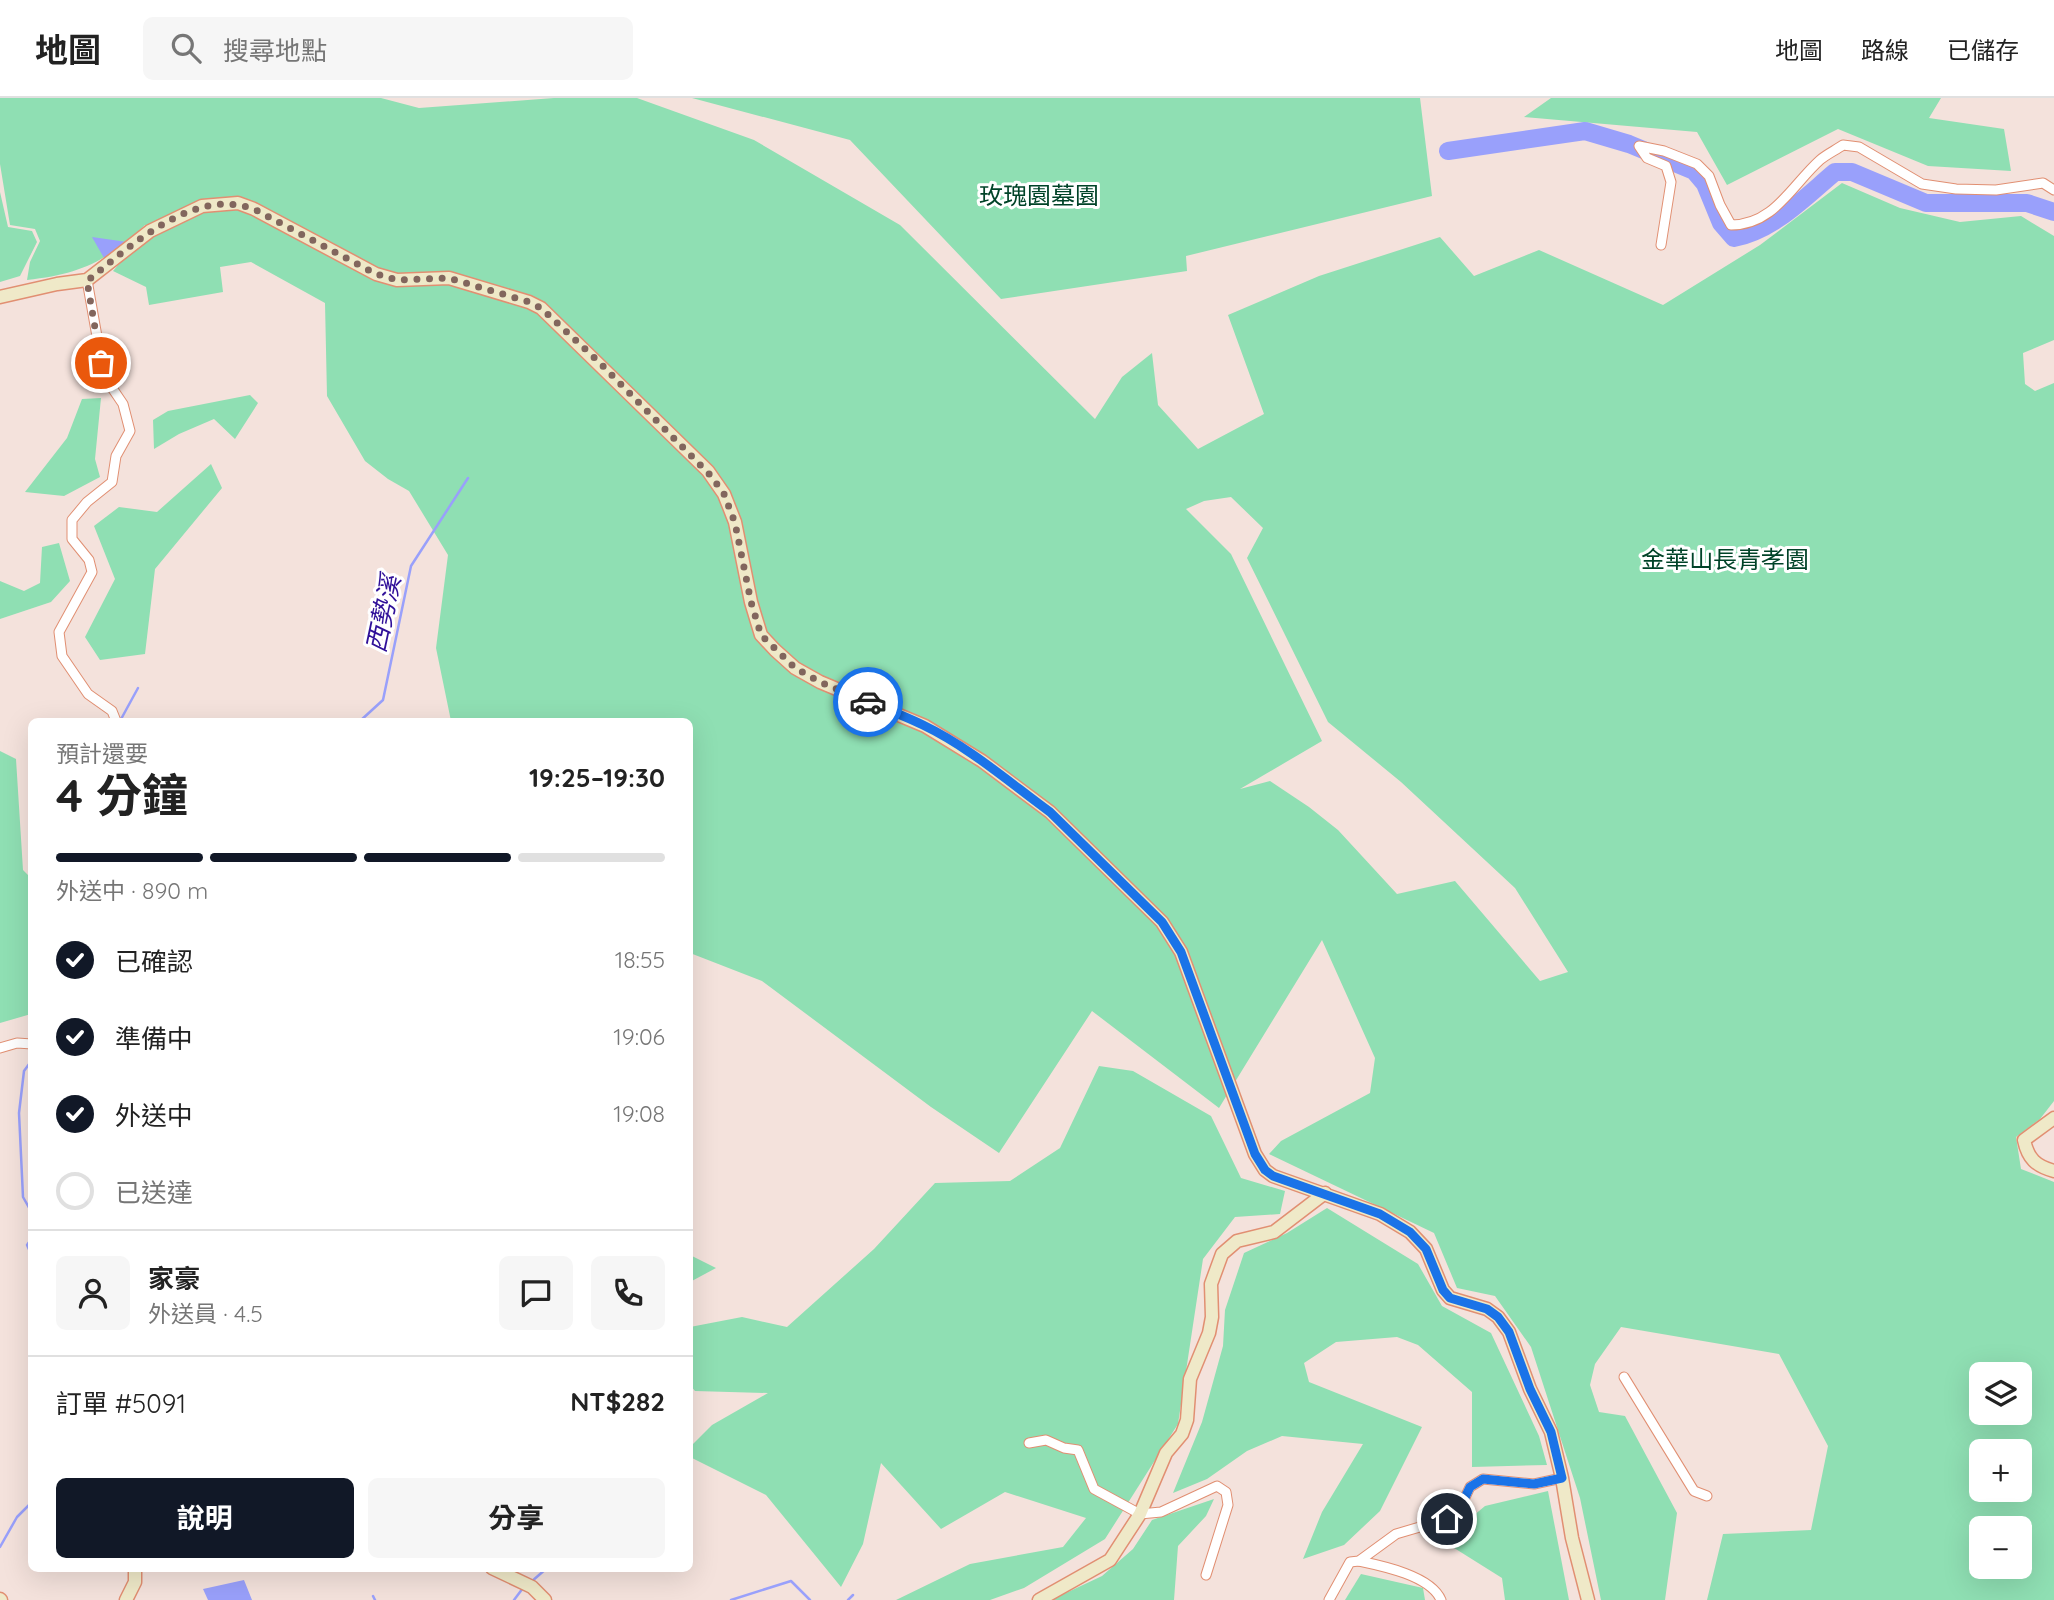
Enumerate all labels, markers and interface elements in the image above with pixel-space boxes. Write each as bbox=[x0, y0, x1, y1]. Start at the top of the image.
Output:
search box bbox=[143, 17, 633, 80]
text: 地圖 bbox=[35, 29, 101, 70]
icon: search bbox=[167, 29, 205, 67]
text: 搜尋地點 bbox=[223, 34, 327, 67]
text: 地圖 bbox=[1775, 35, 1823, 65]
text: 路線 bbox=[1861, 35, 1909, 65]
text: 已儲存 bbox=[1947, 35, 2019, 65]
park label: 玫瑰園墓園 bbox=[979, 180, 1099, 210]
pin bbox=[71, 333, 131, 393]
icon: bag bbox=[82, 344, 120, 382]
park label: 金華山長青孝園 bbox=[1641, 544, 1809, 574]
water label: 西勢溪 bbox=[359, 569, 408, 656]
courier bbox=[833, 667, 903, 737]
icon: car bbox=[849, 683, 887, 721]
text: 預計還要 bbox=[56, 739, 148, 768]
text: 19:25–19:30 bbox=[529, 761, 665, 794]
text: 4 分鐘 bbox=[56, 766, 188, 824]
text: 外送中 · 890 m bbox=[56, 876, 208, 905]
icon: check bbox=[56, 941, 94, 979]
text: 已確認 bbox=[115, 945, 193, 978]
text: 18:55 bbox=[615, 945, 665, 974]
icon: check bbox=[56, 1018, 94, 1056]
text: 準備中 bbox=[115, 1022, 193, 1055]
text: 19:06 bbox=[613, 1022, 665, 1051]
icon: check bbox=[56, 1095, 94, 1133]
text: 外送中 bbox=[115, 1099, 193, 1132]
text: 19:08 bbox=[613, 1099, 665, 1128]
text: 已送達 bbox=[115, 1176, 193, 1209]
button: person bbox=[56, 1256, 130, 1330]
button: chat bbox=[499, 1256, 573, 1330]
button: phone bbox=[591, 1256, 665, 1330]
text: 家豪 bbox=[148, 1262, 200, 1295]
text: 外送員 · 4.5 bbox=[148, 1299, 263, 1328]
map controls bbox=[1969, 1362, 2032, 1579]
button: layers bbox=[1969, 1362, 2032, 1425]
text: NT$282 bbox=[570, 1385, 665, 1418]
text: 訂單 #5091 bbox=[56, 1387, 186, 1420]
button: + bbox=[1969, 1439, 2032, 1502]
button: 說明 bbox=[56, 1478, 354, 1558]
button: 分享 bbox=[368, 1478, 665, 1558]
pin bbox=[1417, 1489, 1477, 1549]
icon: home bbox=[1428, 1500, 1466, 1538]
button: − bbox=[1969, 1516, 2032, 1579]

